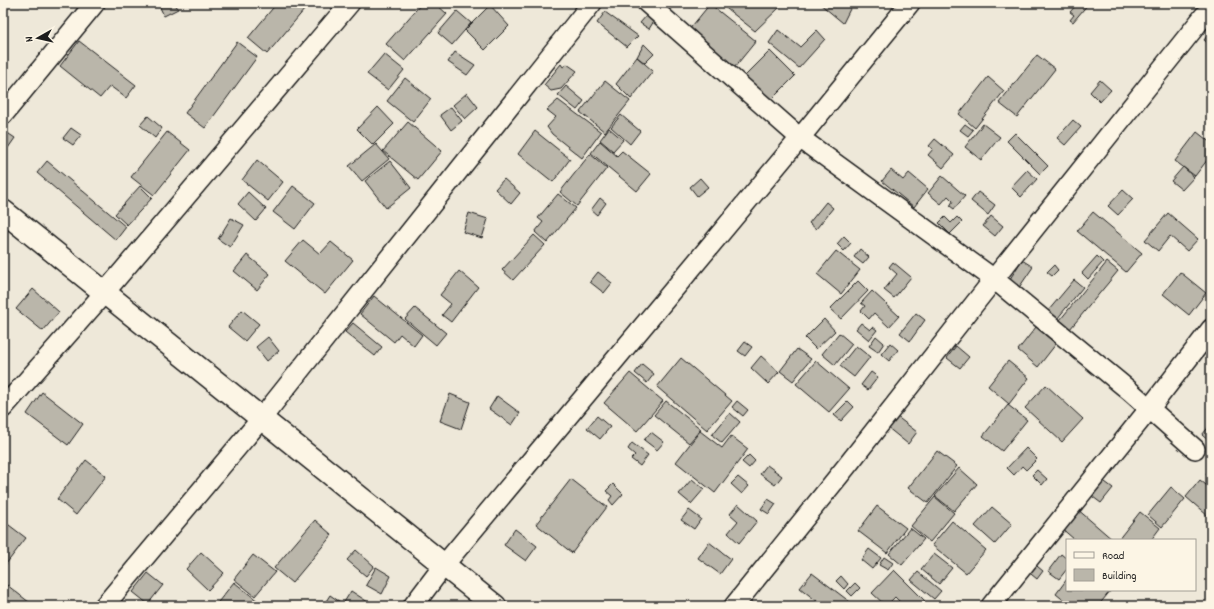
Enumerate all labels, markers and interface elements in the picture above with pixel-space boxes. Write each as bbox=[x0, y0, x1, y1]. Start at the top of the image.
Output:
north arrow bbox=[18, 18, 58, 58]
text: N bbox=[22, 35, 38, 43]
legend bbox=[1066, 539, 1196, 591]
text: Road bbox=[1102, 548, 1124, 565]
text: Building bbox=[1102, 568, 1137, 585]

